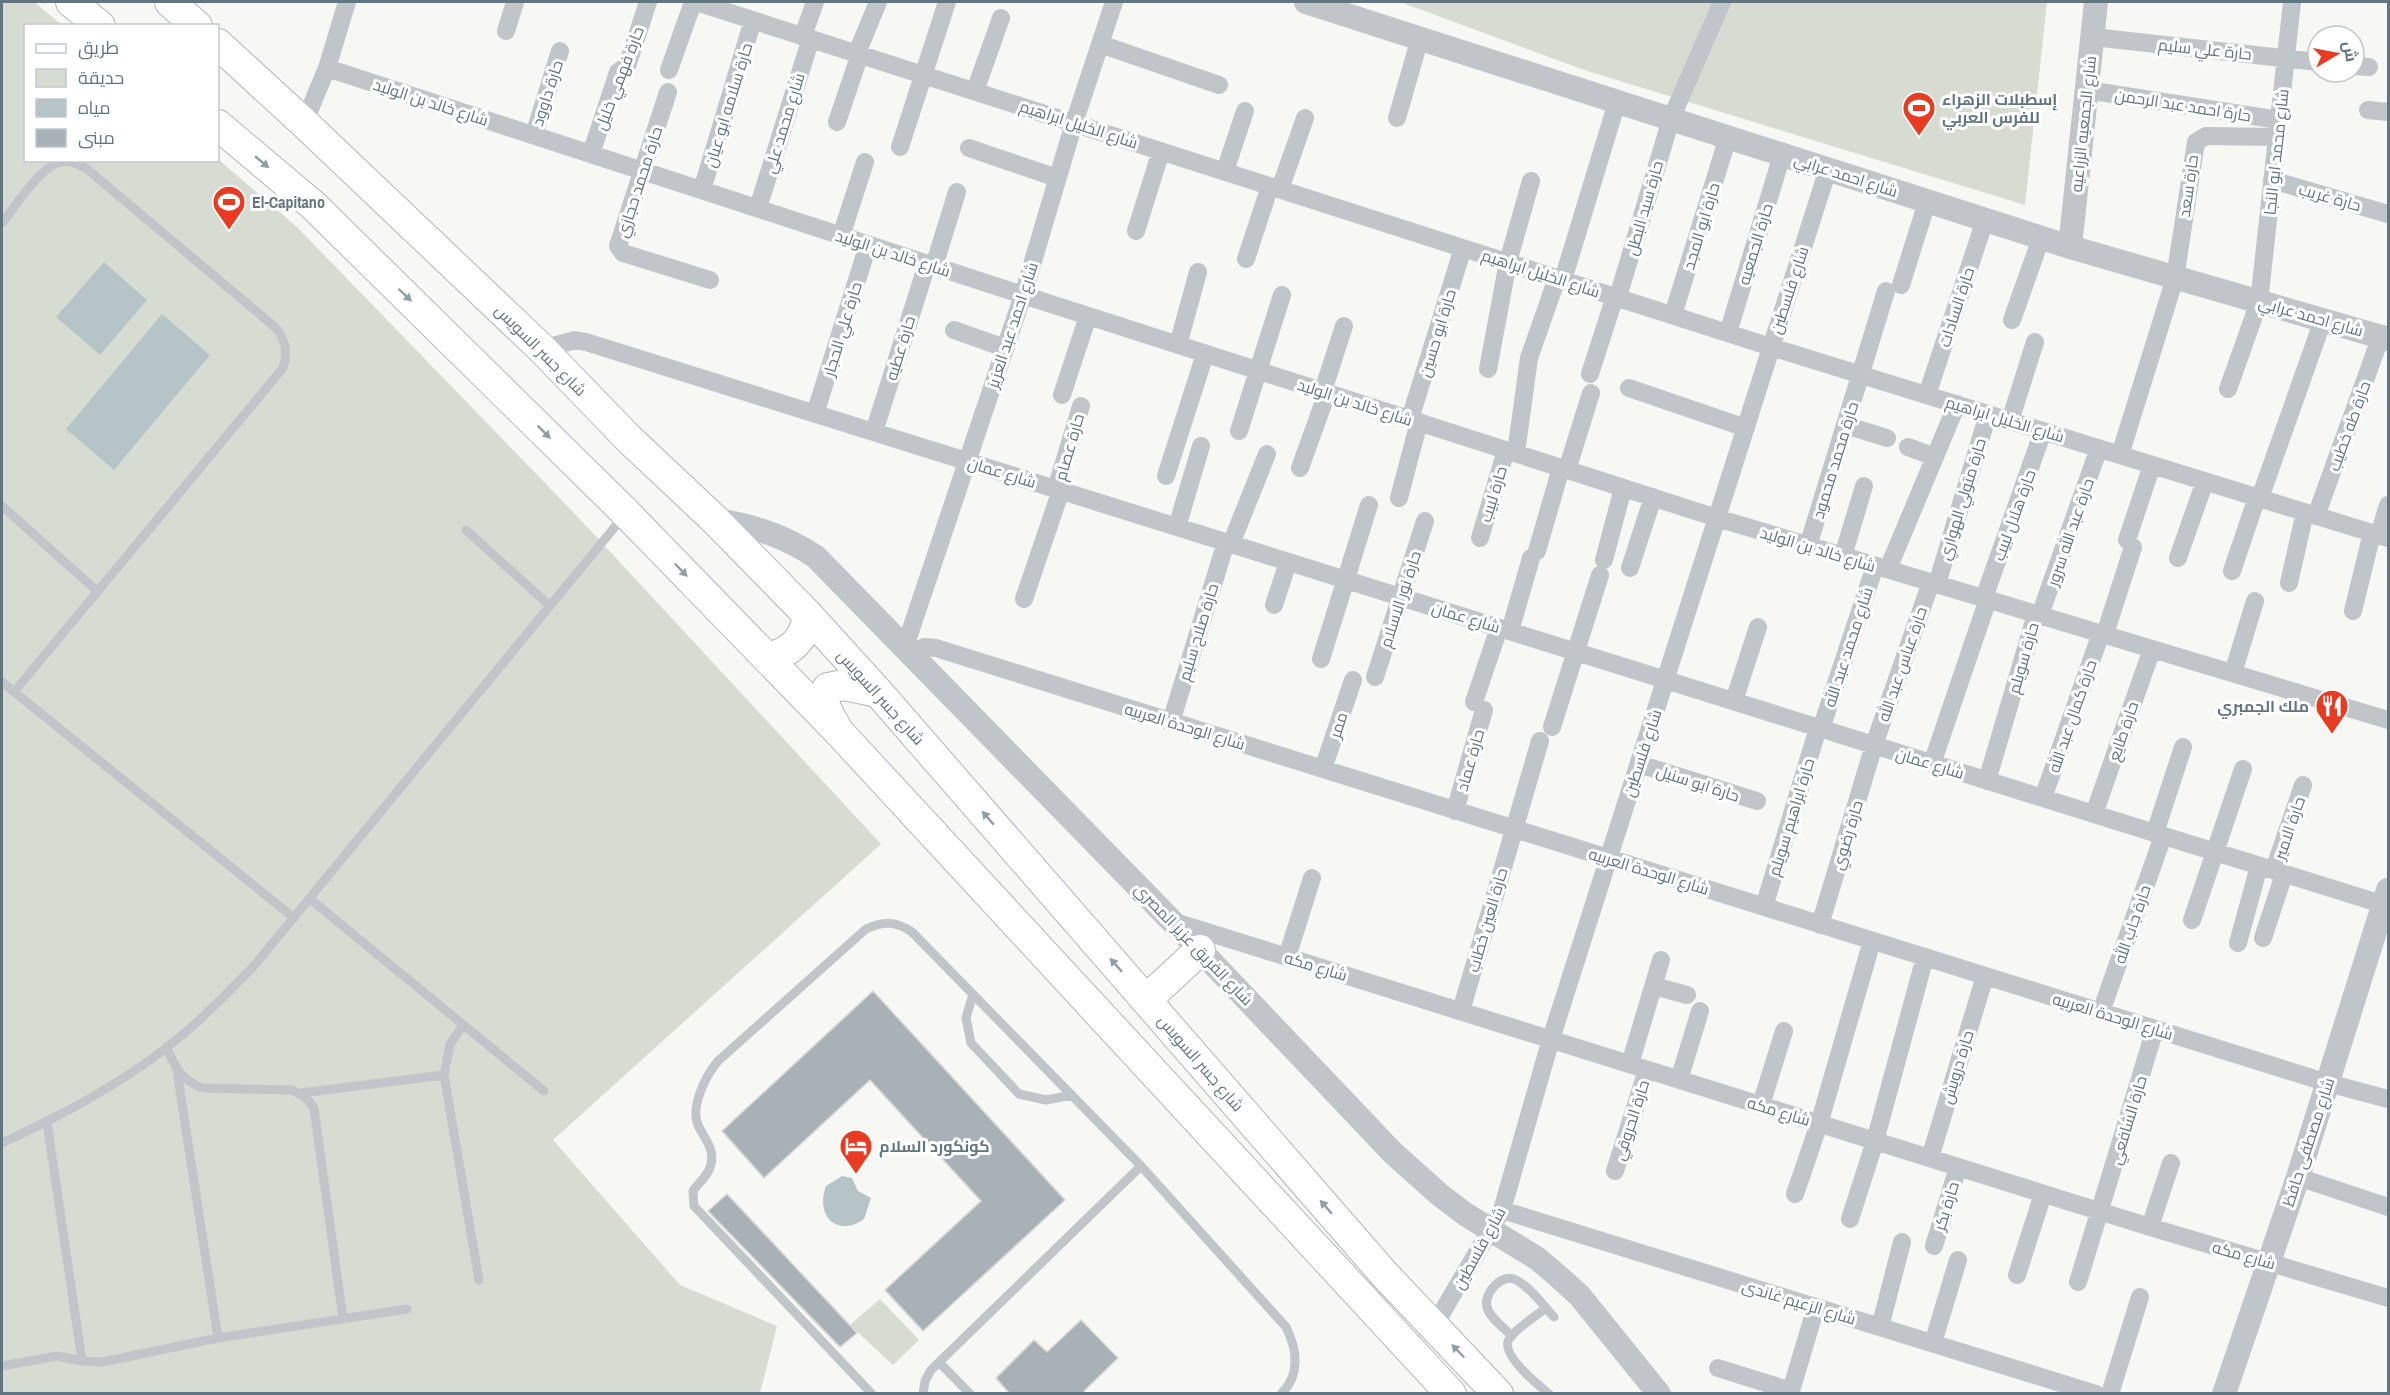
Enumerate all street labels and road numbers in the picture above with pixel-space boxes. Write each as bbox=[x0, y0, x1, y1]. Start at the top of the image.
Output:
street label: حارة فهمي خليل bbox=[589, 23, 652, 134]
street label: حارة علي سليم bbox=[2157, 33, 2253, 68]
street label: حارة سلامه ابو عيان bbox=[699, 40, 757, 170]
street label: شارع الجمعيه الزراعيه bbox=[2065, 55, 2102, 193]
street label: حارة داوود bbox=[526, 57, 568, 129]
street label: شارع محمد علي bbox=[758, 70, 813, 177]
street label: شارع خالد بن الوليد bbox=[370, 73, 491, 132]
street label: حارة احمد عبد الرحمن bbox=[2113, 83, 2253, 127]
street label: شارع محمد ابو النجا bbox=[2258, 88, 2295, 216]
street label: شارع الخليل ابراهيم bbox=[1017, 95, 1141, 154]
street label: حارة محمد حجازي bbox=[611, 124, 670, 241]
street label: شارع احمد عرابي bbox=[1790, 148, 1901, 205]
street label: حارة سعد bbox=[2173, 153, 2203, 219]
street label: حارة سيد البطل bbox=[1620, 158, 1668, 258]
street label: حارة غريب bbox=[2296, 178, 2364, 216]
street label: حارة ابو المجد bbox=[1677, 180, 1725, 272]
street label: حارة الجمعيه bbox=[1732, 201, 1778, 287]
street label: شارع خالد بن الوليد bbox=[832, 224, 953, 283]
street label: شارع فلسطين bbox=[1764, 243, 1814, 337]
street label: شارع الخليل ابراهيم bbox=[1479, 244, 1603, 303]
street label: شارع احمد عبد العزيز bbox=[981, 259, 1044, 392]
street label: حارة السادات bbox=[1933, 264, 1979, 350]
street label: حارة علي الحجار bbox=[817, 279, 870, 381]
street label: حارة ابو حسين bbox=[1413, 286, 1461, 380]
street label: شارع احمد عرابي bbox=[2255, 291, 2366, 344]
street label: شارع جسر السويس bbox=[490, 299, 592, 401]
street label: حارة عطيه bbox=[880, 313, 920, 383]
street label: شارع خالد بن الوليد bbox=[1294, 373, 1415, 432]
street label: حارة طه خطيب bbox=[2323, 378, 2375, 474]
street label: شارع الخليل ابراهيم bbox=[1943, 390, 2067, 448]
street label: حارة محمد محمود bbox=[1807, 399, 1863, 521]
street label: حارة عصام bbox=[1049, 411, 1090, 483]
street label: حارة متولي الهواري bbox=[1933, 435, 1994, 564]
street label: شارع عمان bbox=[965, 451, 1039, 494]
street label: حارة لبيب bbox=[1474, 463, 1512, 525]
street label: حارة هلال لبيب bbox=[1987, 466, 2041, 564]
street label: حارة عبد الله سرور bbox=[2041, 475, 2099, 590]
street label: شارع خالد بن الوليد bbox=[1757, 521, 1878, 578]
street label: حارة نور الاسلام bbox=[1374, 548, 1427, 651]
street label: حارة صلاح سليم bbox=[1173, 580, 1224, 684]
street label: شارع محمد عبد الله bbox=[1818, 584, 1879, 710]
street label: شارع عمان bbox=[1429, 596, 1503, 639]
street label: حارة عباس عبد الله bbox=[1872, 604, 1932, 724]
street label: حارة سويلم bbox=[2002, 620, 2045, 696]
street label: شارع جسر السويس bbox=[831, 645, 930, 750]
street label: حارة كمال عبد الله bbox=[2042, 657, 2102, 775]
street label: شارع الوحدة العربيه bbox=[1122, 697, 1248, 756]
street label: حارة طايع bbox=[2103, 698, 2144, 764]
street label: شارع فلسطين bbox=[1617, 706, 1667, 800]
street label: ممر bbox=[1323, 709, 1352, 742]
street label: حارة عماد bbox=[1451, 726, 1489, 794]
street label: شارع عمان bbox=[1893, 742, 1967, 785]
street label: حارة ابراهيم سويلم bbox=[1763, 755, 1820, 879]
street label: حارة ابو سنيل bbox=[1654, 759, 1742, 807]
street label: حارة الامير bbox=[2268, 794, 2310, 863]
street label: حارة رضوي bbox=[1826, 797, 1871, 873]
street label: شارع الوحدة العربيه bbox=[1586, 842, 1712, 901]
street label: حارة العين خطاب bbox=[1462, 865, 1512, 975]
street label: شارع الفريق عزيز المصري bbox=[1128, 878, 1258, 1012]
street label: حارة جاب الله bbox=[2108, 882, 2156, 966]
street label: شارع مكه bbox=[1282, 946, 1350, 987]
street label: شارع الوحدة العربيه bbox=[2050, 987, 2176, 1046]
street label: شارع جسر السويس bbox=[1152, 1010, 1249, 1117]
street label: حارة درويش bbox=[1935, 1028, 1979, 1106]
street label: حارة الشافعي bbox=[2104, 1073, 2155, 1168]
street label: شارع مصطفى حافظ bbox=[2277, 1075, 2340, 1210]
street label: حارة الحروقي bbox=[1608, 1077, 1657, 1164]
street label: شارع مكه bbox=[1745, 1091, 1813, 1132]
street label: حارة بكر bbox=[1928, 1179, 1964, 1234]
street label: شارع فلسطين bbox=[1447, 1203, 1512, 1294]
street label: شارع مكه bbox=[2210, 1236, 2278, 1275]
street label: شارع الزعيم غاندى bbox=[1739, 1274, 1859, 1331]

